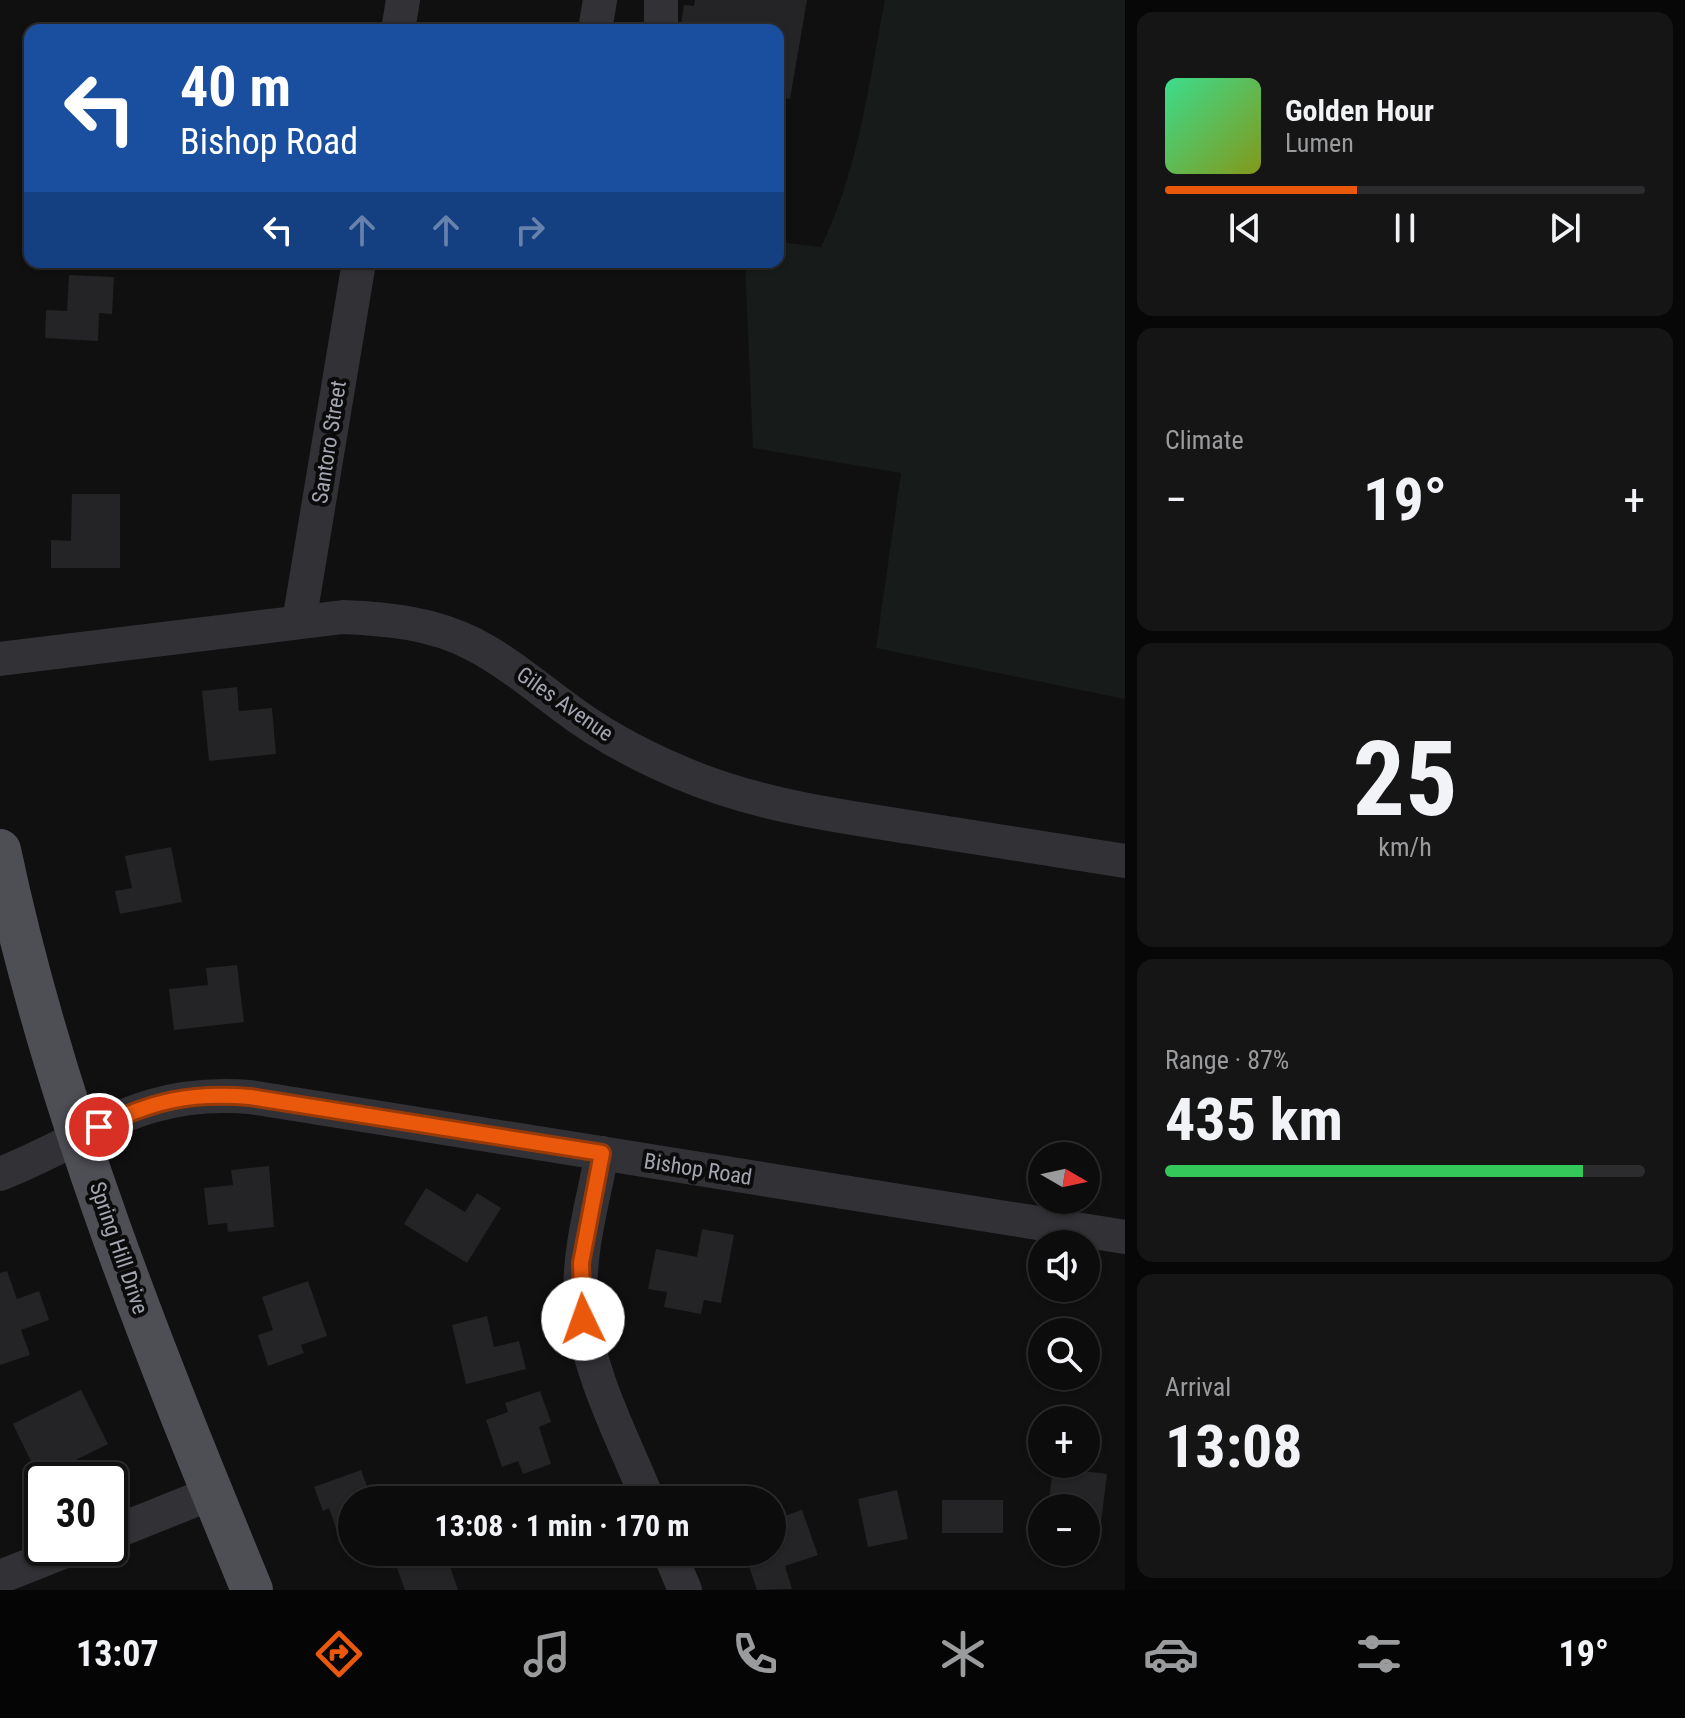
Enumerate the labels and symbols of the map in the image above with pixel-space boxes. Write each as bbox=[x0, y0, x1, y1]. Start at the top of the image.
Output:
street label: Santoro Street bbox=[307, 379, 351, 505]
street label: Giles Avenue bbox=[512, 662, 618, 746]
pin bbox=[65, 1093, 133, 1161]
north arrow bbox=[1028, 1142, 1100, 1214]
street label: Bishop Road bbox=[642, 1148, 754, 1190]
street label: Spring Hill Drive bbox=[85, 1179, 153, 1317]
position arrow bbox=[541, 1277, 625, 1361]
speed limit sign: 30 bbox=[24, 1462, 128, 1566]

